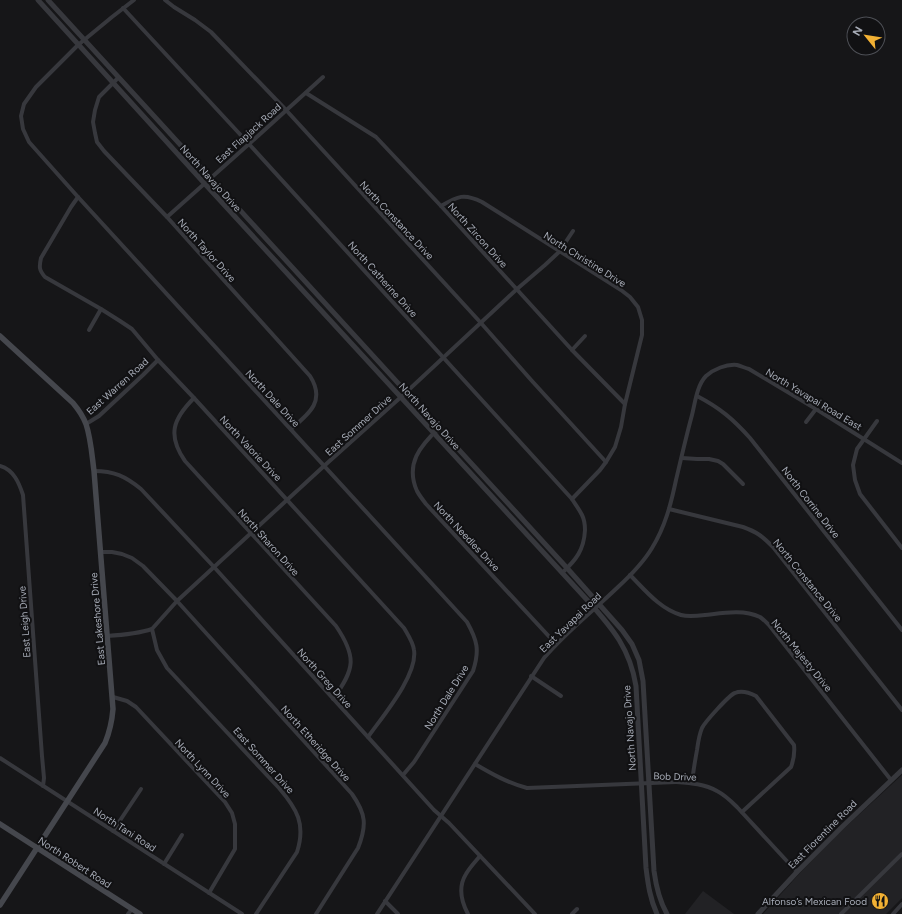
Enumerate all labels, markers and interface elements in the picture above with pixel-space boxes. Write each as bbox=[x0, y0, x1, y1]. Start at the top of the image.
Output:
north arrow bbox=[846, 16, 886, 56]
text: N bbox=[850, 24, 866, 38]
street label: East Flapjack Road bbox=[213, 100, 284, 166]
street label: North Navajo Drive bbox=[177, 142, 245, 215]
street label: North Constance Drive bbox=[357, 178, 437, 263]
street label: North Zircon Drive bbox=[445, 200, 511, 271]
street label: North Taylor Drive bbox=[175, 216, 239, 285]
street label: North Christine Drive bbox=[541, 229, 629, 290]
street label: North Catherine Drive bbox=[345, 238, 421, 321]
street label: East Warren Road bbox=[83, 355, 151, 418]
street label: North Yavapai Road East bbox=[763, 365, 864, 433]
street label: North Dale Drive bbox=[243, 367, 303, 430]
street label: North Navajo Drive bbox=[396, 380, 464, 453]
street label: East Sommer Drive bbox=[322, 392, 395, 459]
street label: North Valorie Drive bbox=[217, 413, 285, 484]
street label: North Corrine Drive bbox=[779, 464, 843, 541]
street label: North Needles Drive bbox=[431, 499, 503, 575]
street label: North Sharon Drive bbox=[235, 506, 303, 579]
street label: North Constance Drive bbox=[770, 536, 845, 625]
street label: East Lakeshore Drive bbox=[87, 572, 108, 666]
street label: East Leigh Drive bbox=[15, 585, 33, 658]
street label: East Yavapai Road bbox=[537, 589, 604, 655]
street label: North Majesty Drive bbox=[768, 616, 835, 695]
street label: North Greg Drive bbox=[294, 646, 355, 712]
street label: North Dale Drive bbox=[421, 662, 472, 732]
street label: North Navajo Drive bbox=[620, 684, 639, 771]
street label: North Etheridge Drive bbox=[278, 703, 354, 784]
street label: East Sommer Drive bbox=[230, 724, 297, 797]
street label: North Lynn Drive bbox=[172, 736, 234, 801]
street label: Bob Drive bbox=[653, 769, 697, 784]
street label: East Florentine Road bbox=[785, 797, 860, 872]
street label: North Tani Road bbox=[91, 804, 159, 855]
street label: North Robert Road bbox=[36, 834, 114, 891]
restaurant icon: Alfonso’s Mexican Food bbox=[870, 891, 890, 911]
place label: Alfonso’s Mexican Food bbox=[762, 895, 867, 908]

